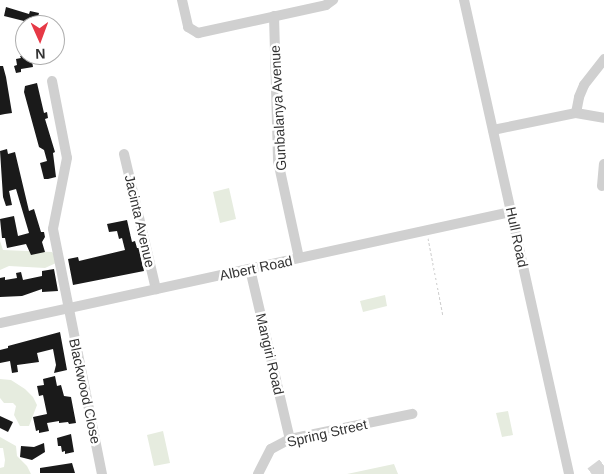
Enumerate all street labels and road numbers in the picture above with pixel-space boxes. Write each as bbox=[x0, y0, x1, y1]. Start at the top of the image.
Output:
street label: Gunbalanya Avenue bbox=[266, 44, 290, 172]
street label: Jacinta Avenue bbox=[121, 173, 159, 269]
street label: Hull Road bbox=[502, 205, 532, 269]
street label: Albert Road bbox=[218, 252, 294, 284]
street label: Mangiri Road bbox=[252, 312, 288, 396]
street label: Blackwood Close bbox=[66, 337, 104, 445]
street label: Spring Street bbox=[285, 416, 369, 450]

